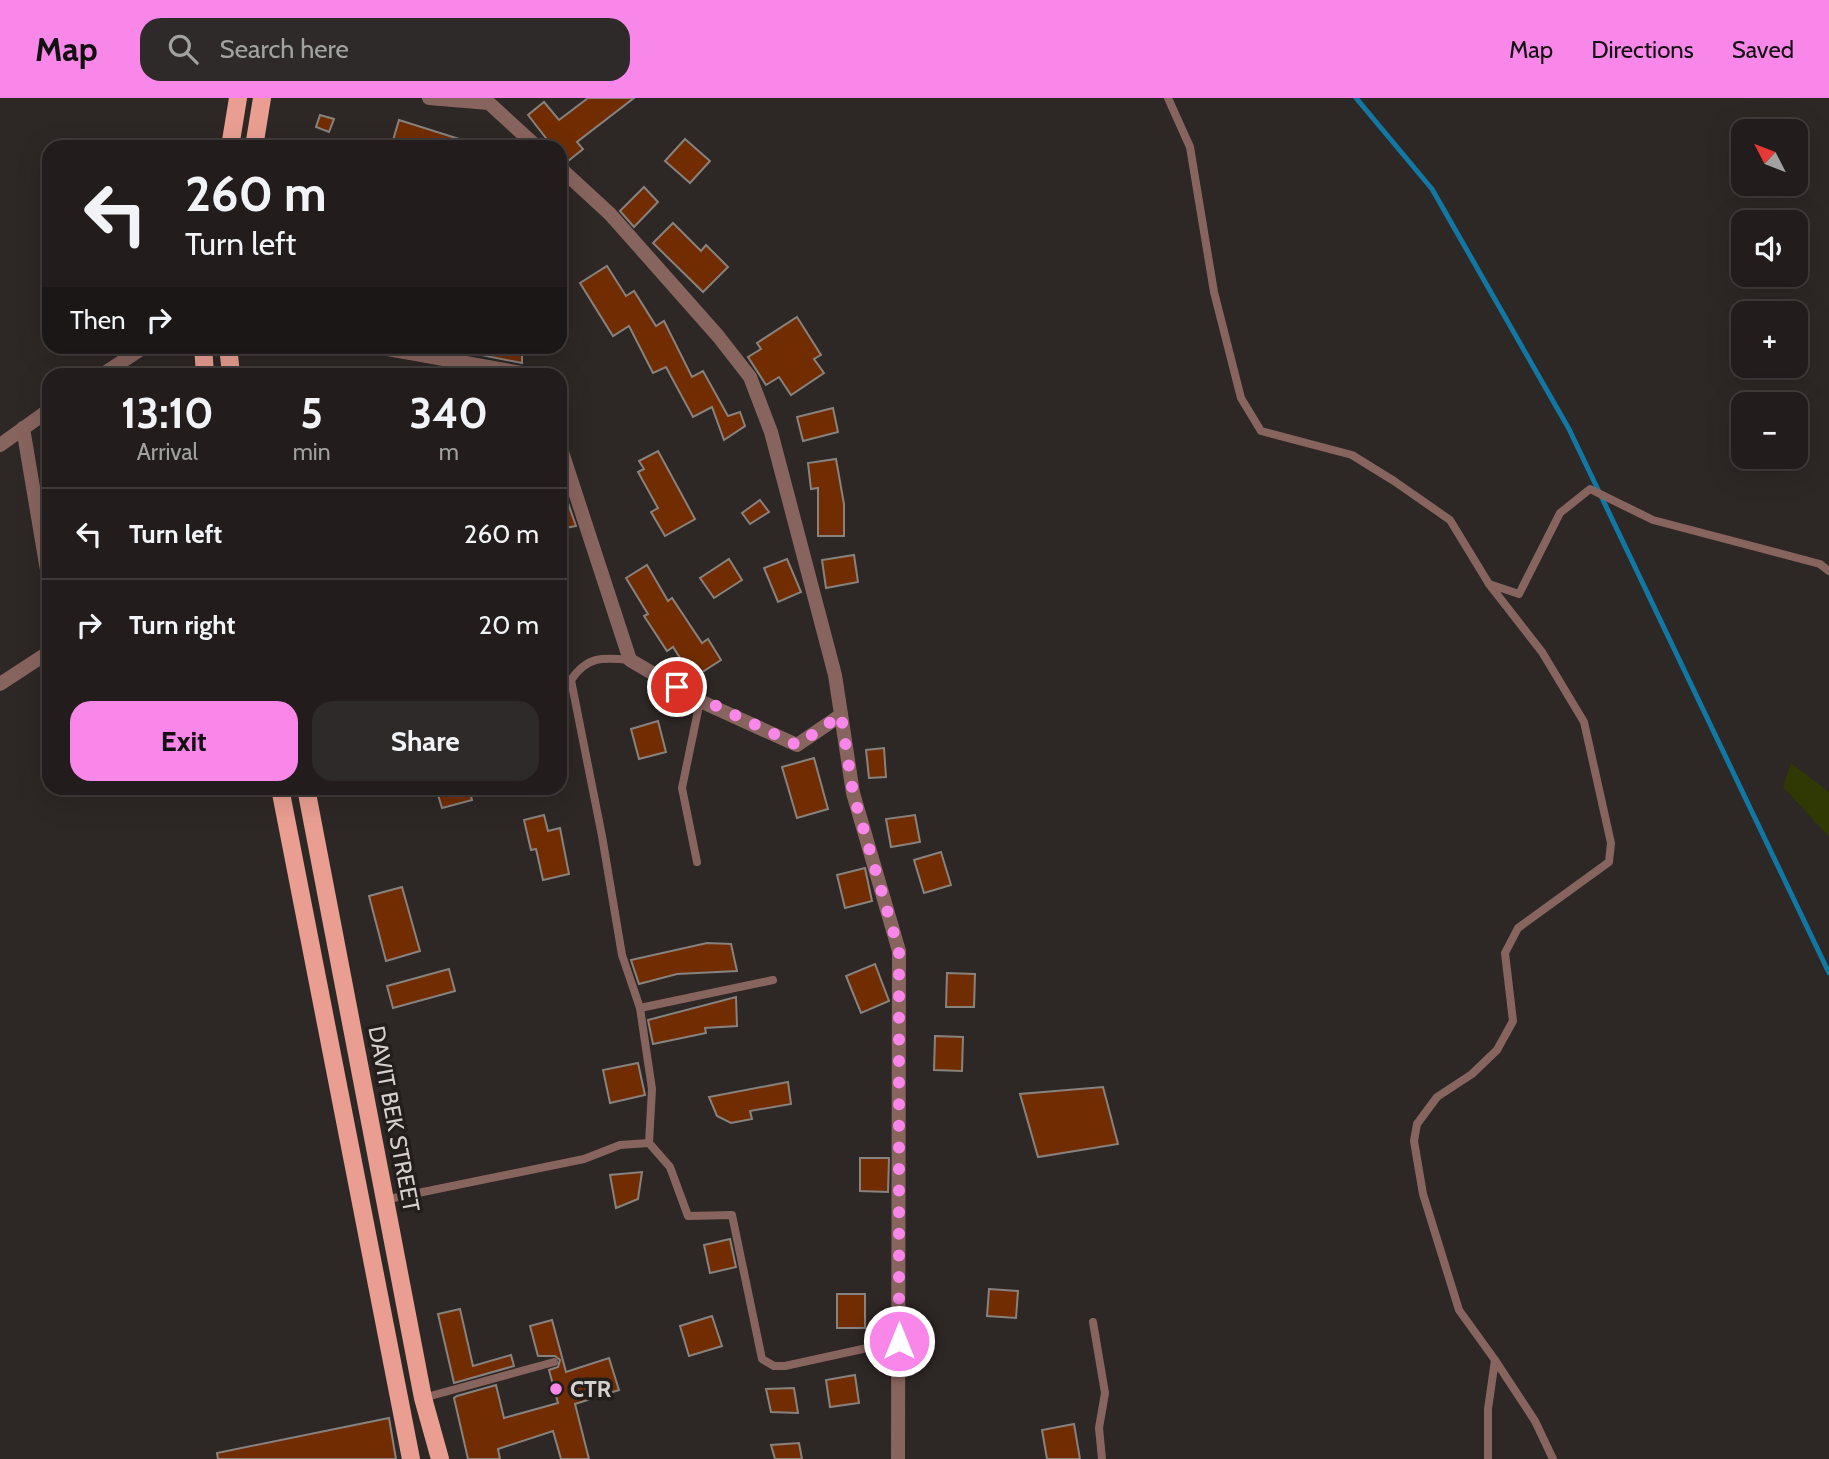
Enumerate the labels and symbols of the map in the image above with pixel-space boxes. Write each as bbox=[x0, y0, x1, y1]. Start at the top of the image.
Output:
north arrow bbox=[1731, 119, 1808, 196]
pin bbox=[647, 657, 707, 717]
street label: DAVIT BEK STREET bbox=[362, 1024, 426, 1214]
position arrow bbox=[862, 1304, 936, 1378]
place label: CTR bbox=[570, 1375, 612, 1403]
marker: CTR bbox=[548, 1381, 564, 1397]

